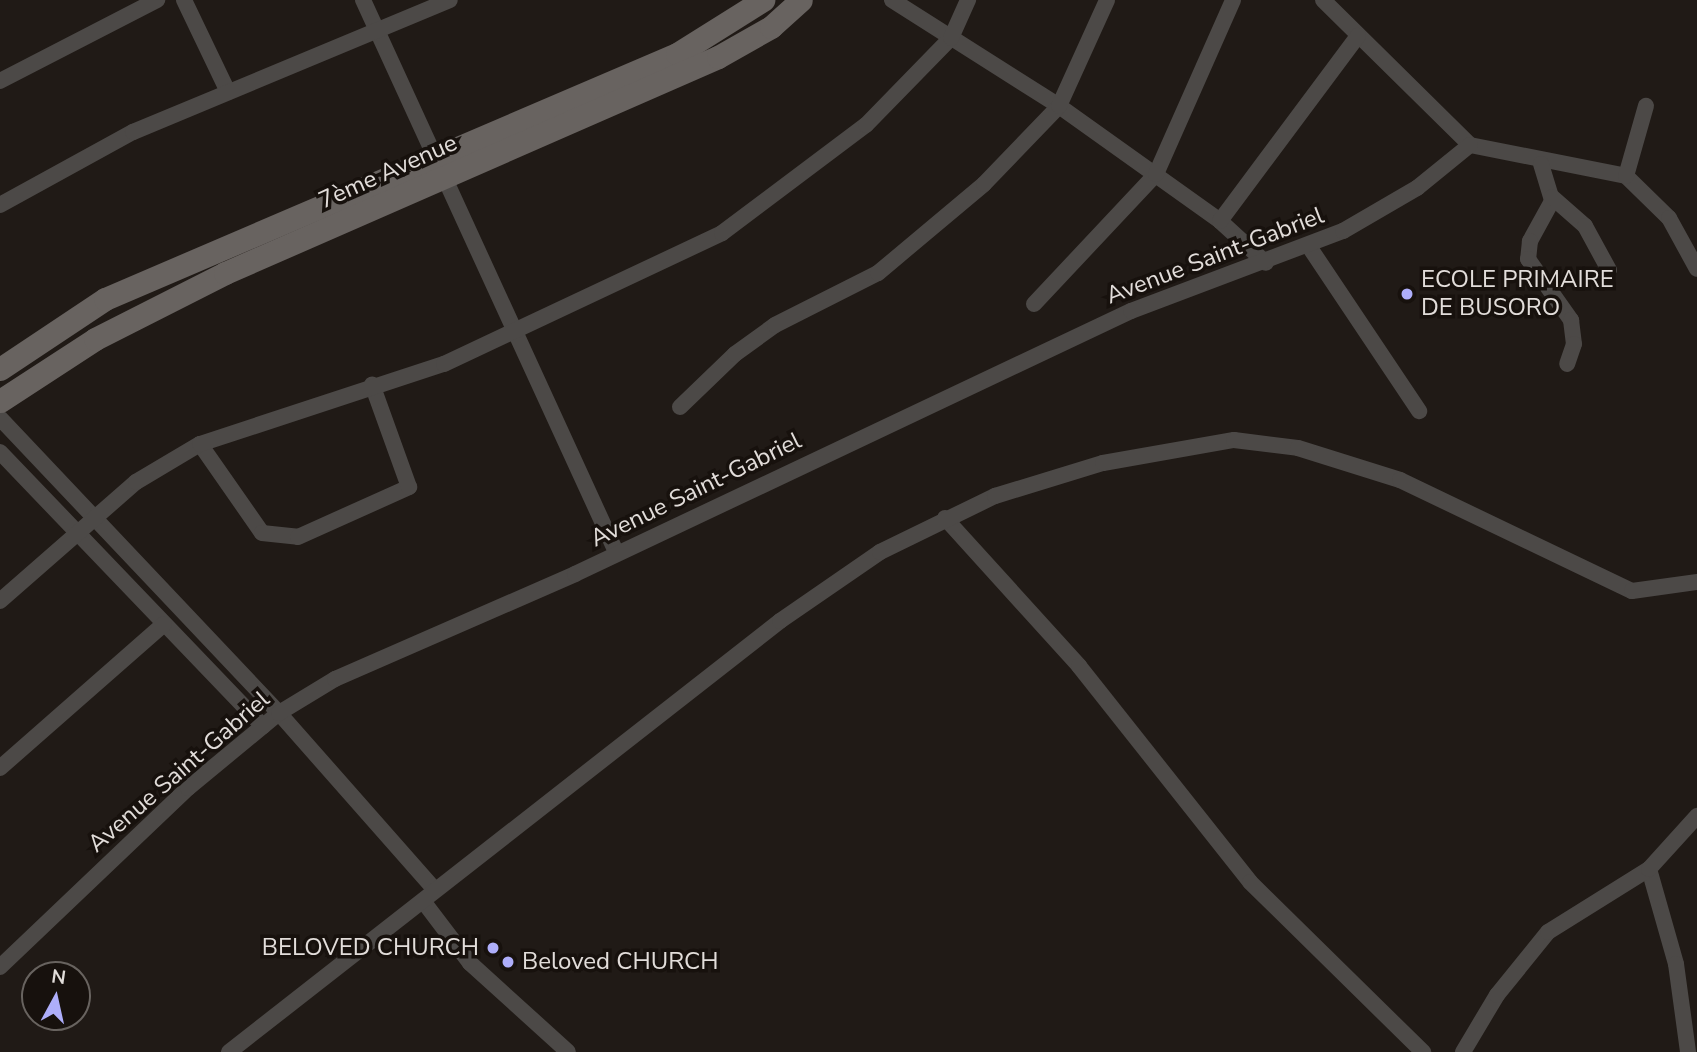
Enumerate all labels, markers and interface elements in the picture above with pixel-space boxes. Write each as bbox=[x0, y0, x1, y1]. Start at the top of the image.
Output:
street label: 7ème Avenue bbox=[314, 129, 462, 215]
street label: Avenue Saint-Gabriel bbox=[1102, 201, 1328, 311]
place label: ECOLE PRIMAIRE DE BUSORO bbox=[1421, 266, 1614, 322]
marker: ECOLE PRIMAIRE DE BUSORO bbox=[1399, 286, 1415, 302]
street label: Avenue Saint-Gabriel bbox=[586, 426, 806, 554]
street label: Avenue Saint-Gabriel bbox=[82, 685, 276, 859]
place label: BELOVED CHURCH bbox=[262, 934, 479, 962]
marker: BELOVED CHURCH bbox=[485, 940, 501, 956]
place label: Beloved CHURCH bbox=[522, 948, 718, 976]
marker: Beloved CHURCH bbox=[500, 954, 516, 970]
north arrow bbox=[21, 961, 91, 1031]
text: N bbox=[50, 963, 67, 991]

